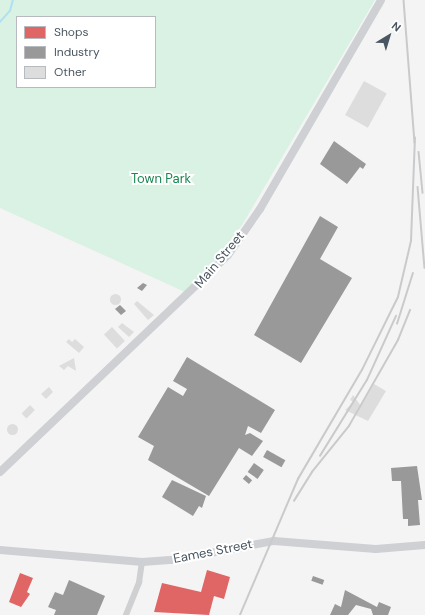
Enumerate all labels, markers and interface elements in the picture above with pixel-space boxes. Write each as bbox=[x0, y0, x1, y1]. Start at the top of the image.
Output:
legend bbox=[16, 16, 156, 88]
north arrow bbox=[369, 16, 409, 56]
text: N bbox=[389, 19, 404, 35]
text: Shops bbox=[54, 24, 89, 40]
text: Industry bbox=[54, 44, 100, 60]
text: Other bbox=[54, 64, 86, 80]
park label: Town Park bbox=[131, 171, 191, 187]
street label: Main Street bbox=[192, 229, 248, 291]
street label: Eames Street bbox=[172, 537, 254, 567]

